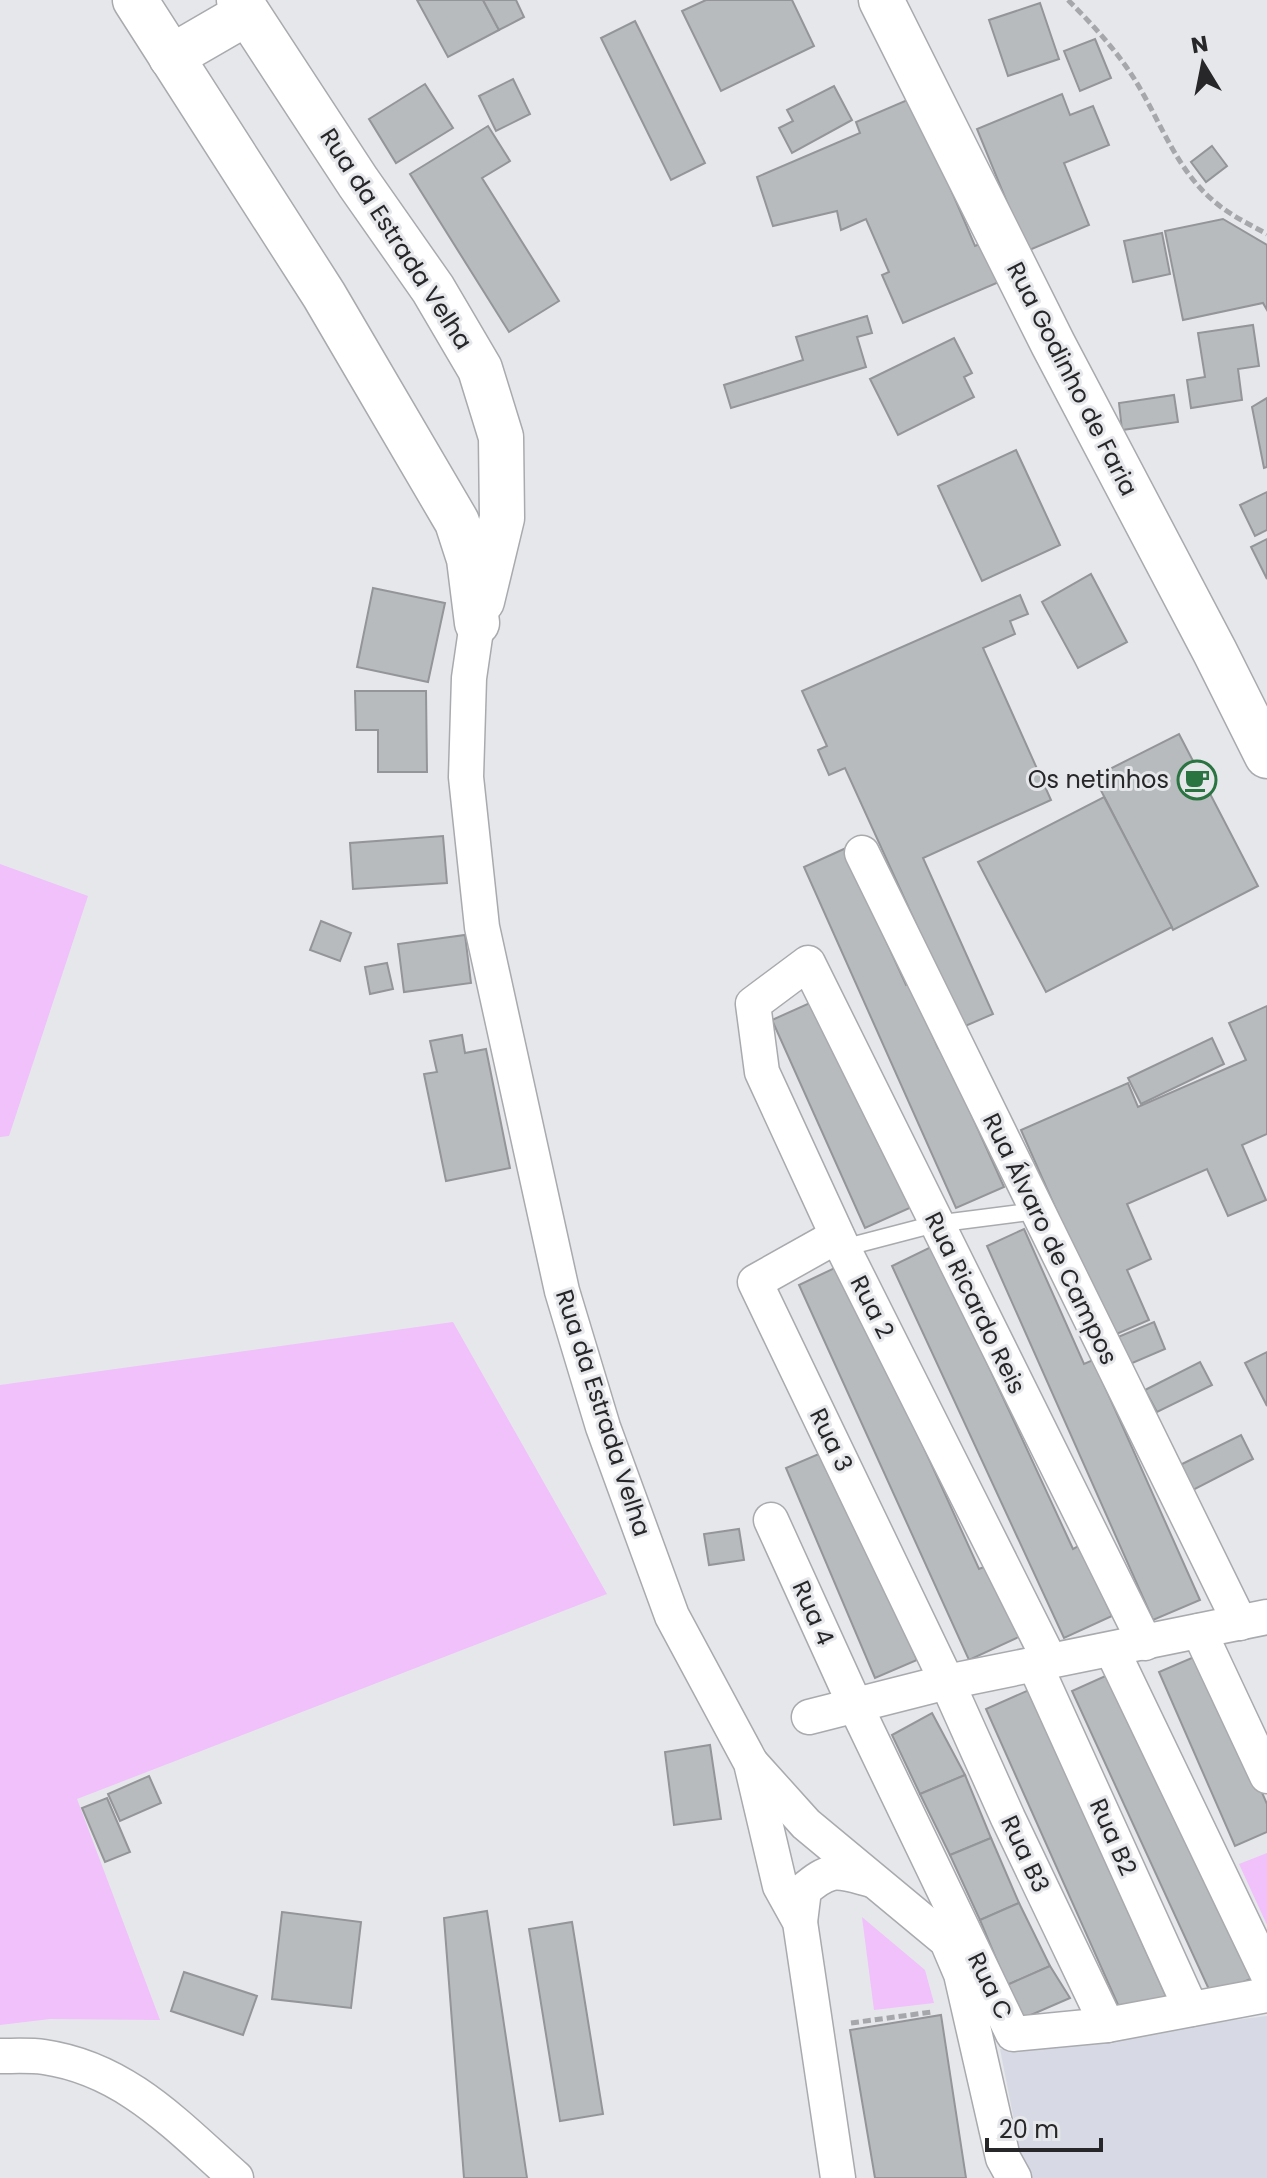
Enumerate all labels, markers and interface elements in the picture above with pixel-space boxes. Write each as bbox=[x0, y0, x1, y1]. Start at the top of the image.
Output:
north arrow bbox=[1163, 24, 1243, 104]
text: N bbox=[1189, 28, 1210, 61]
street label: Rua da Estrada Velha bbox=[312, 122, 480, 356]
street label: Rua Godinho de Faria bbox=[999, 256, 1146, 501]
cafe icon: Os netinhos bbox=[1176, 759, 1218, 801]
place label: Os netinhos bbox=[1028, 763, 1169, 796]
street label: Rua Álvaro de Campos bbox=[975, 1107, 1126, 1370]
street label: Rua Ricardo Reis bbox=[917, 1206, 1034, 1399]
street label: Rua 2 bbox=[843, 1270, 902, 1344]
street label: Rua da Estrada Velha bbox=[548, 1285, 659, 1540]
street label: Rua 3 bbox=[802, 1403, 861, 1477]
street label: Rua 4 bbox=[785, 1575, 842, 1650]
street label: Rua B2 bbox=[1082, 1793, 1145, 1881]
street label: Rua B3 bbox=[993, 1810, 1058, 1898]
street label: Rua C bbox=[960, 1947, 1021, 2025]
scale bar bbox=[987, 2102, 1101, 2152]
text: 20 m bbox=[999, 2113, 1059, 2146]

